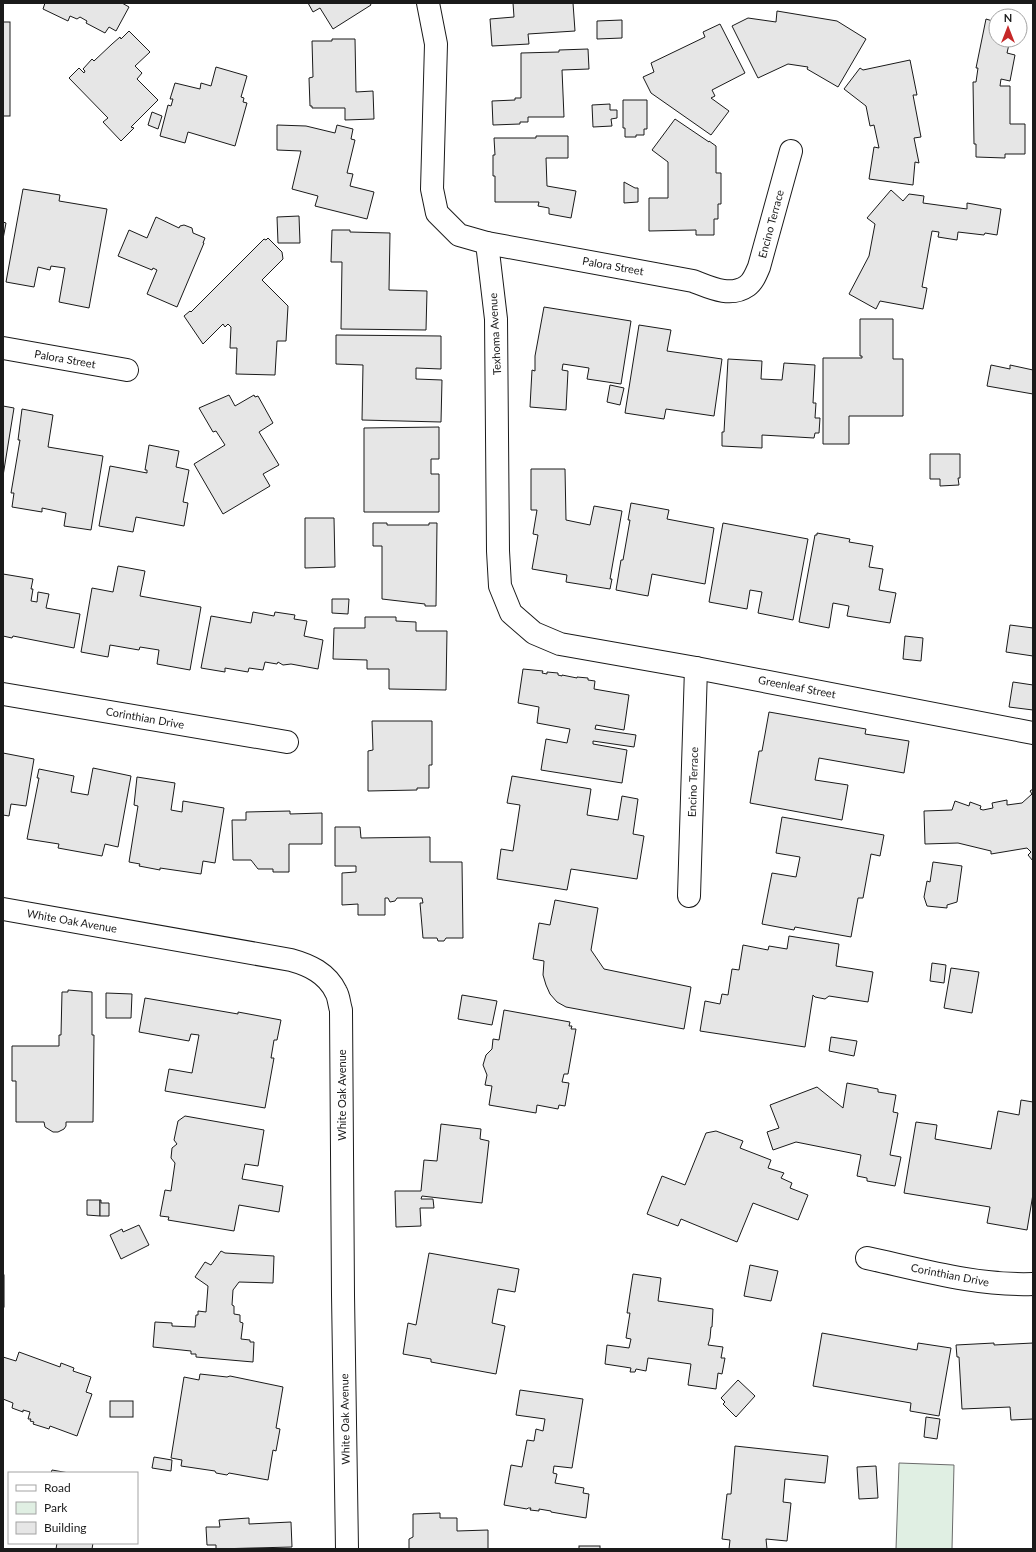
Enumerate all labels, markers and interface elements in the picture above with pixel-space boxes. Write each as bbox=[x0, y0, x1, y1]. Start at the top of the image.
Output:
north arrow bbox=[988, 8, 1028, 48]
text: N bbox=[1004, 11, 1012, 24]
street label: Encino Terrace bbox=[755, 188, 786, 260]
street label: Palora Street bbox=[581, 254, 645, 277]
street label: Texhoma Avenue bbox=[486, 292, 503, 375]
street label: Palora Street bbox=[33, 347, 97, 370]
street label: Greenleaf Street bbox=[757, 673, 837, 700]
street label: Corinthian Drive bbox=[105, 704, 186, 731]
street label: Encino Terrace bbox=[685, 746, 700, 817]
street label: White Oak Avenue bbox=[26, 906, 118, 935]
street label: White Oak Avenue bbox=[335, 1049, 348, 1141]
street label: Corinthian Drive bbox=[910, 1261, 991, 1289]
street label: White Oak Avenue bbox=[337, 1373, 352, 1465]
legend bbox=[8, 1472, 138, 1544]
text: Road bbox=[44, 1480, 71, 1495]
text: Park bbox=[44, 1500, 68, 1515]
text: Building bbox=[44, 1520, 87, 1535]

